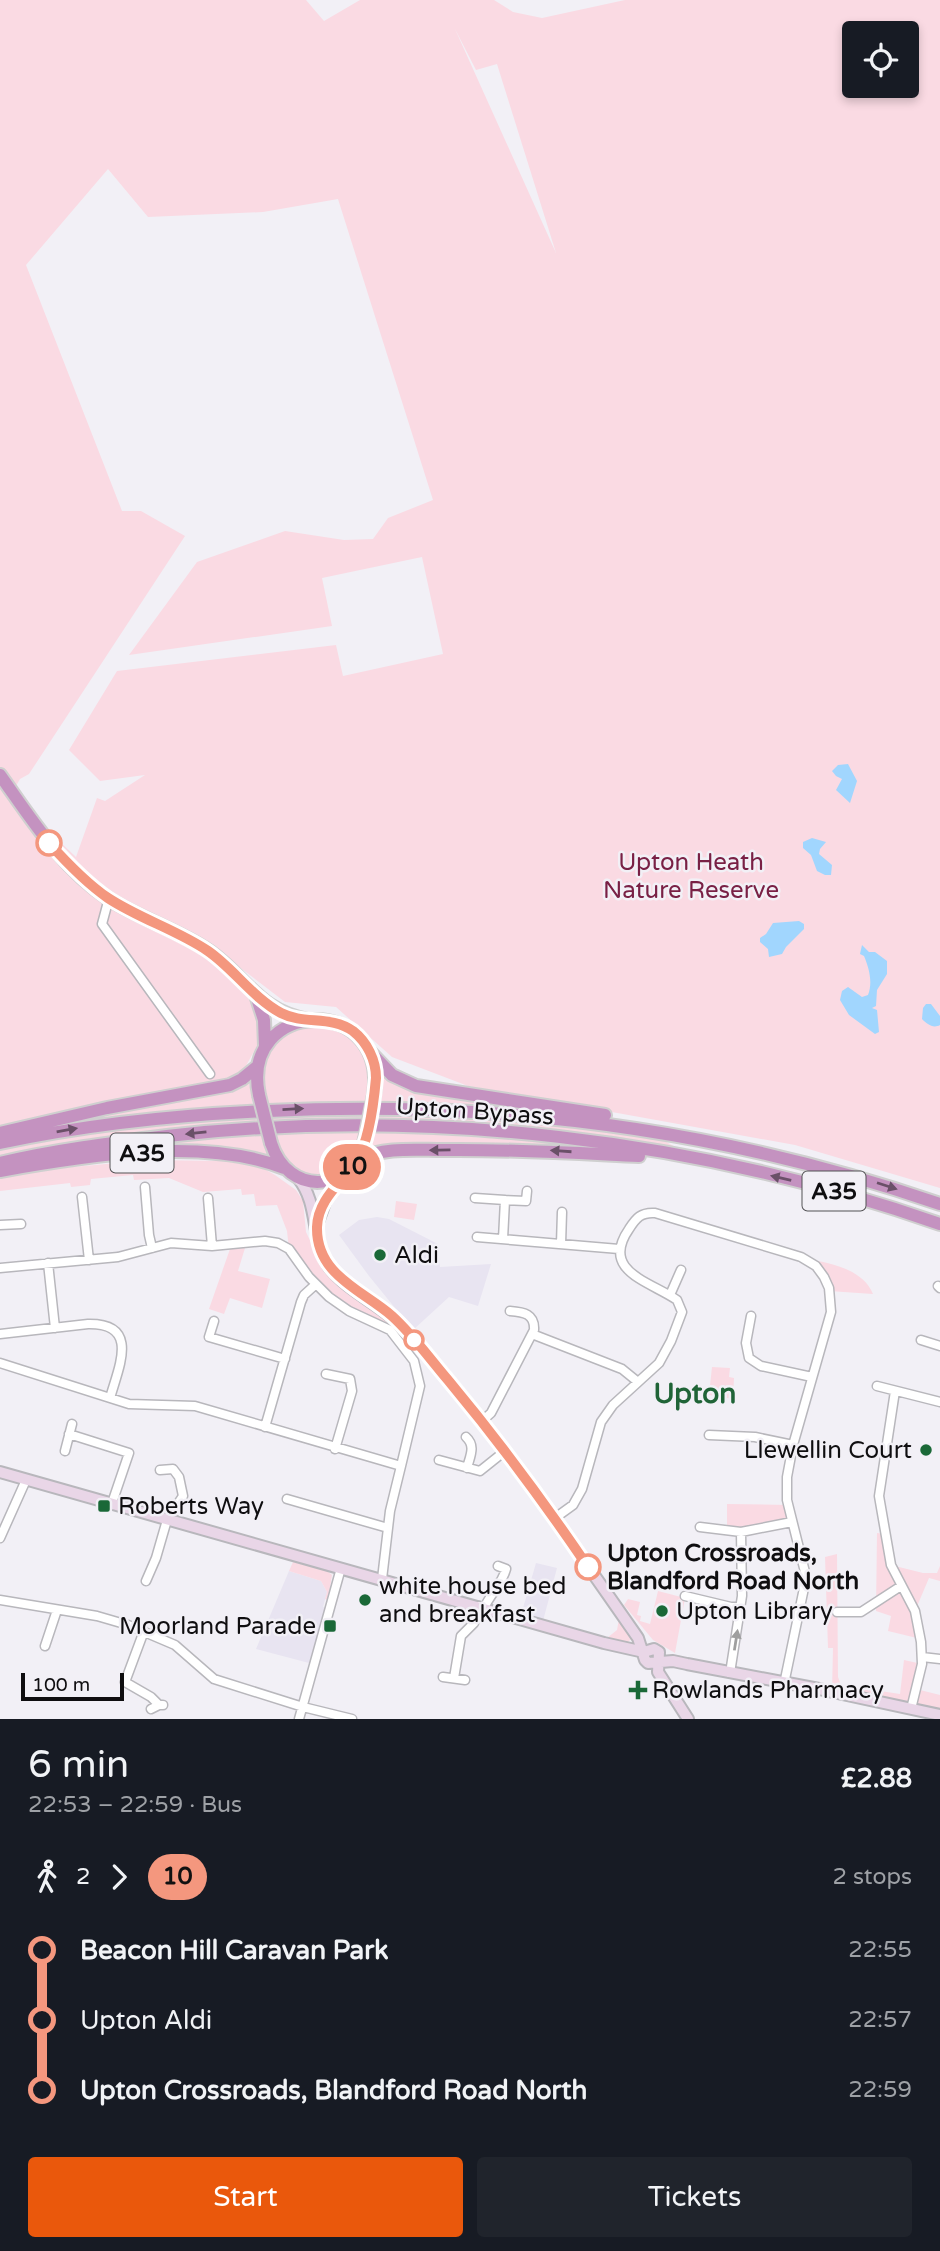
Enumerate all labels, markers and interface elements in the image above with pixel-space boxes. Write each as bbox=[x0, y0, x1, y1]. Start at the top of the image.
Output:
map controls bbox=[842, 21, 919, 98]
button: locate bbox=[842, 21, 919, 98]
unlabelled marker bbox=[36, 830, 62, 856]
park label: Upton Heath Nature Reserve bbox=[603, 848, 779, 905]
street label: Upton Bypass bbox=[395, 1092, 555, 1131]
one-way arrow bbox=[283, 1104, 305, 1115]
one-way arrow bbox=[56, 1124, 78, 1135]
one-way arrow bbox=[185, 1128, 207, 1139]
road number: A35 bbox=[110, 1134, 174, 1172]
line badge: 10 bbox=[320, 1144, 384, 1190]
one-way arrow bbox=[429, 1144, 451, 1156]
one-way arrow bbox=[550, 1146, 572, 1157]
text: 10 bbox=[337, 1152, 367, 1181]
one-way arrow bbox=[769, 1172, 791, 1183]
road number: A35 bbox=[802, 1172, 866, 1210]
one-way arrow bbox=[876, 1182, 897, 1192]
place label: Aldi bbox=[394, 1241, 439, 1270]
marker: Aldi bbox=[372, 1247, 388, 1263]
unlabelled marker bbox=[404, 1330, 424, 1350]
district label: Upton bbox=[654, 1377, 736, 1411]
place label: Llewellin Court bbox=[744, 1436, 912, 1465]
marker: Llewellin Court bbox=[918, 1442, 934, 1458]
place label: Roberts Way bbox=[118, 1492, 264, 1521]
marker: Roberts Way bbox=[96, 1498, 112, 1514]
place label: Upton Crossroads, Blandford Road North bbox=[607, 1539, 859, 1596]
marker: Upton Crossroads, Blandford Road North bbox=[575, 1554, 601, 1580]
place label: white house bed and breakfast bbox=[379, 1572, 566, 1629]
marker: white house bed and breakfast bbox=[357, 1592, 373, 1608]
place label: Upton Library bbox=[676, 1597, 833, 1626]
marker: Upton Library bbox=[654, 1603, 670, 1619]
place label: Moorland Parade bbox=[119, 1612, 316, 1641]
marker: Moorland Parade bbox=[322, 1618, 338, 1634]
one-way arrow bbox=[730, 1629, 741, 1651]
scale bar bbox=[21, 1670, 124, 1702]
text: 100 m bbox=[32, 1674, 90, 1696]
place label: Rowlands Pharmacy bbox=[652, 1676, 884, 1705]
marker: Rowlands Pharmacy bbox=[630, 1682, 646, 1698]
text: 6 min bbox=[28, 1742, 129, 1788]
text: £2.88 bbox=[841, 1763, 912, 1794]
text: 22:53 – 22:59 · Bus bbox=[28, 1791, 242, 1819]
icon: walk bbox=[28, 1858, 66, 1896]
icon: forward bbox=[100, 1858, 138, 1896]
text: 10 bbox=[162, 1862, 193, 1891]
text: 2 bbox=[76, 1863, 90, 1891]
text: 2 stops bbox=[832, 1863, 912, 1891]
text: Beacon Hill Caravan Park bbox=[80, 1935, 388, 1966]
text: 22:55 bbox=[848, 1936, 912, 1964]
text: Upton Aldi bbox=[80, 2005, 212, 2036]
text: 22:57 bbox=[848, 2006, 912, 2034]
text: Upton Crossroads, Blandford Road North bbox=[80, 2075, 587, 2106]
text: 22:59 bbox=[848, 2076, 912, 2104]
button: Start bbox=[28, 2157, 463, 2237]
button: Tickets bbox=[477, 2157, 912, 2237]

